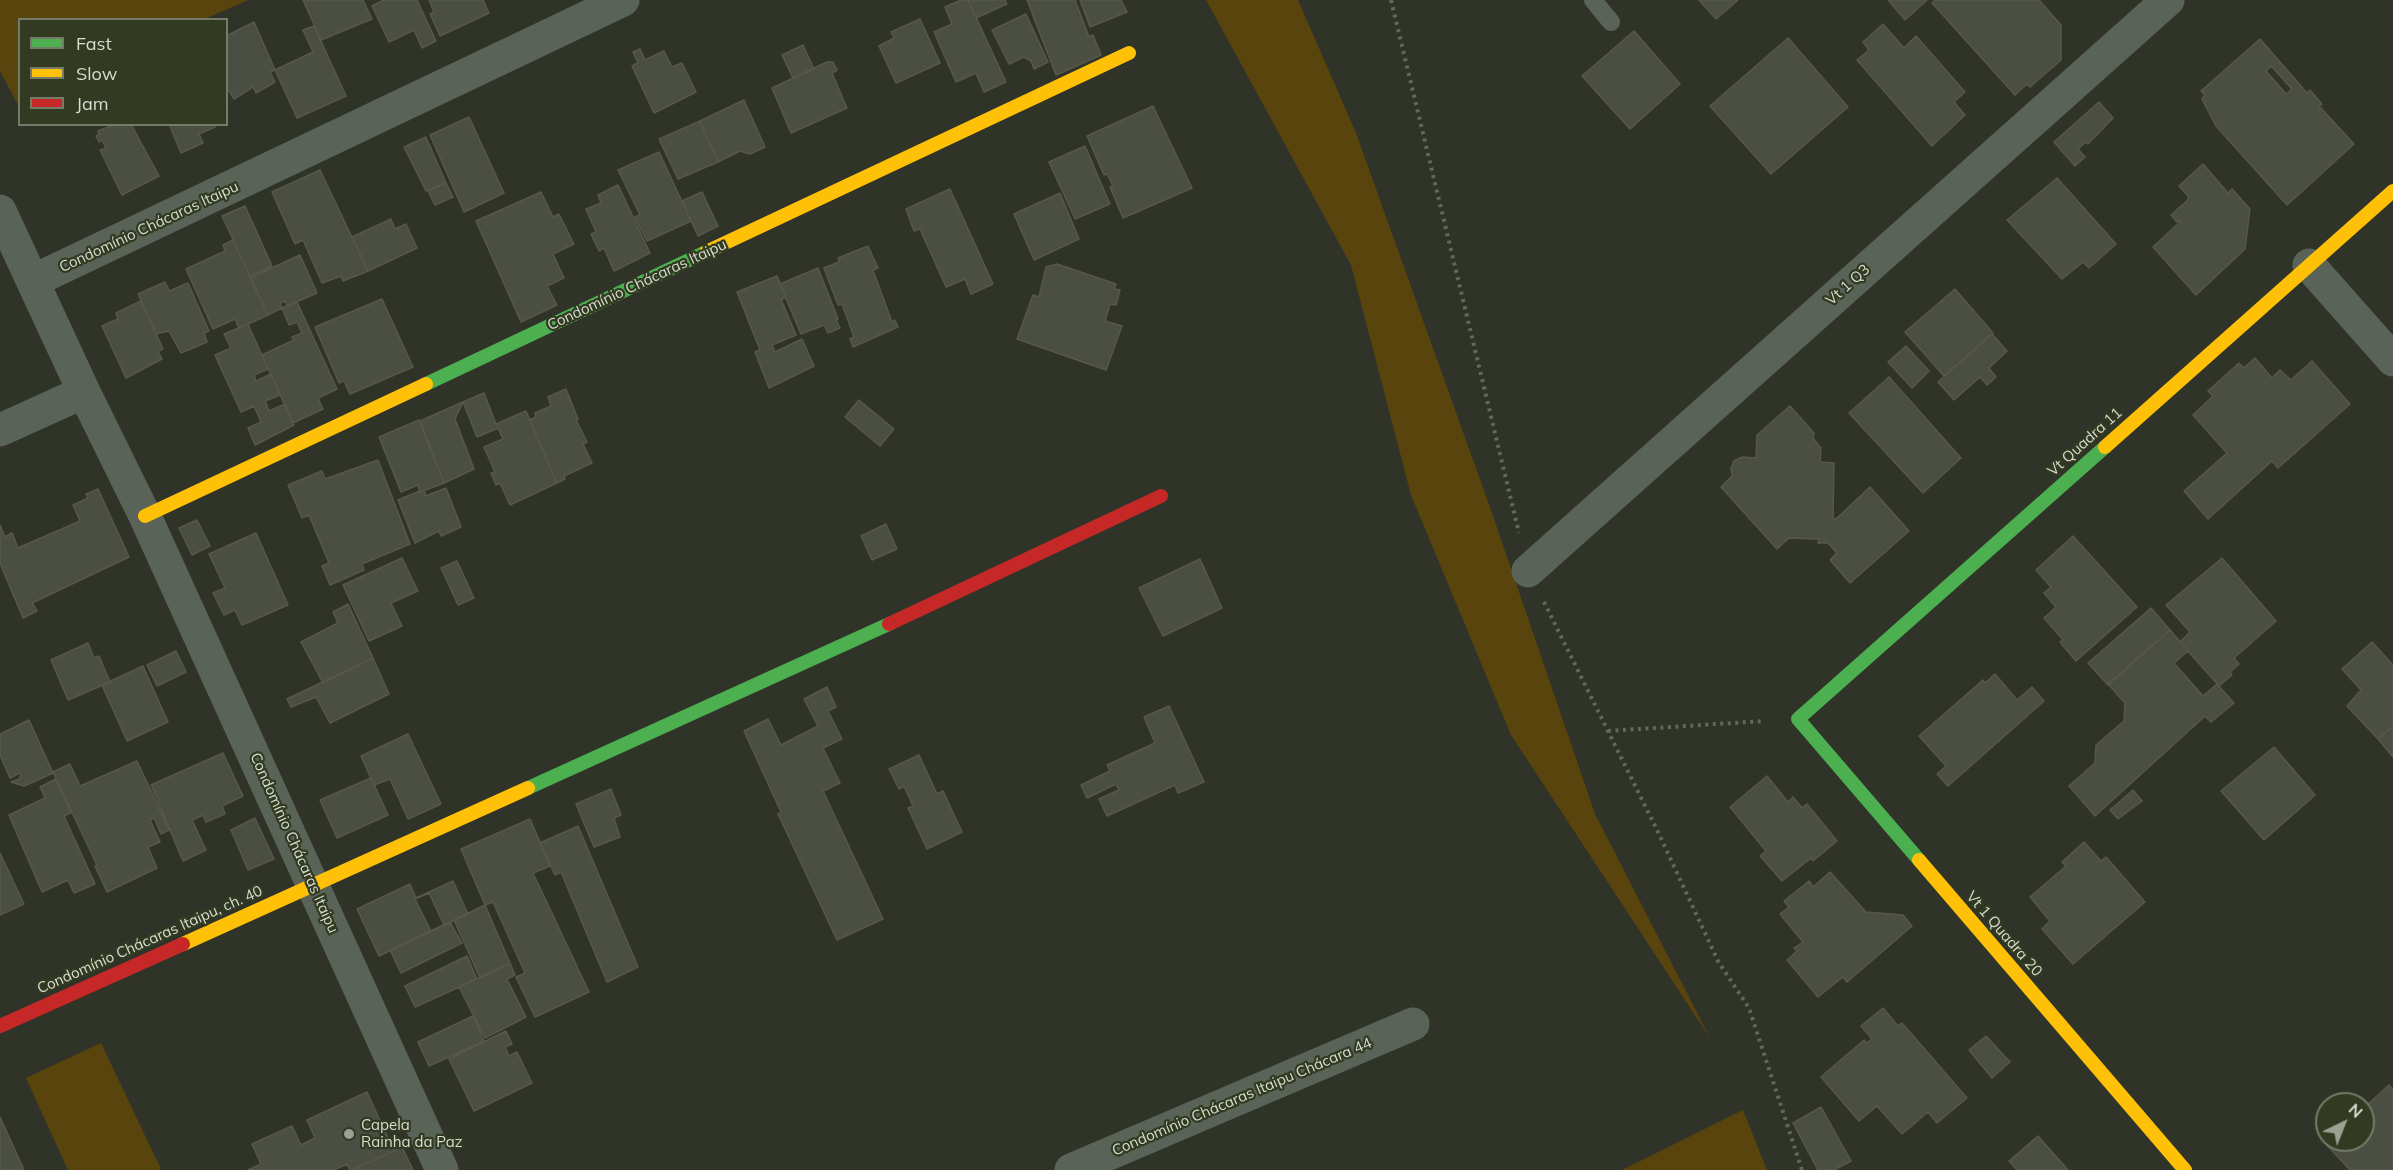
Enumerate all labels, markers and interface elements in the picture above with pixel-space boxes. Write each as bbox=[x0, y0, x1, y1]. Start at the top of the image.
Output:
legend bbox=[18, 18, 228, 126]
text: Fast bbox=[76, 32, 112, 55]
text: Slow bbox=[76, 62, 117, 85]
text: Jam bbox=[76, 92, 109, 115]
street label: Condomínio Chácaras Itaipu bbox=[56, 177, 242, 277]
street label: Condomínio Chácaras Itaipu bbox=[544, 235, 730, 335]
street label: Vt 1 Q3 bbox=[1822, 261, 1874, 309]
street label: Vt Quadra 11 bbox=[2044, 404, 2126, 480]
street label: Condomínio Chácaras Itaipu bbox=[246, 750, 342, 936]
street label: Condomínio Chácaras Itaipu, ch. 40 bbox=[35, 882, 265, 998]
street label: Vt 1 Quadra 20 bbox=[1962, 888, 2046, 980]
street label: Condomínio Chácaras Itaipu Chácara 44 bbox=[1109, 1034, 1375, 1160]
north arrow bbox=[2315, 1092, 2375, 1152]
text: N bbox=[2345, 1099, 2367, 1122]
place label: Capela Rainha da Paz bbox=[361, 1116, 463, 1151]
marker: Capela Rainha da Paz bbox=[342, 1127, 356, 1141]

